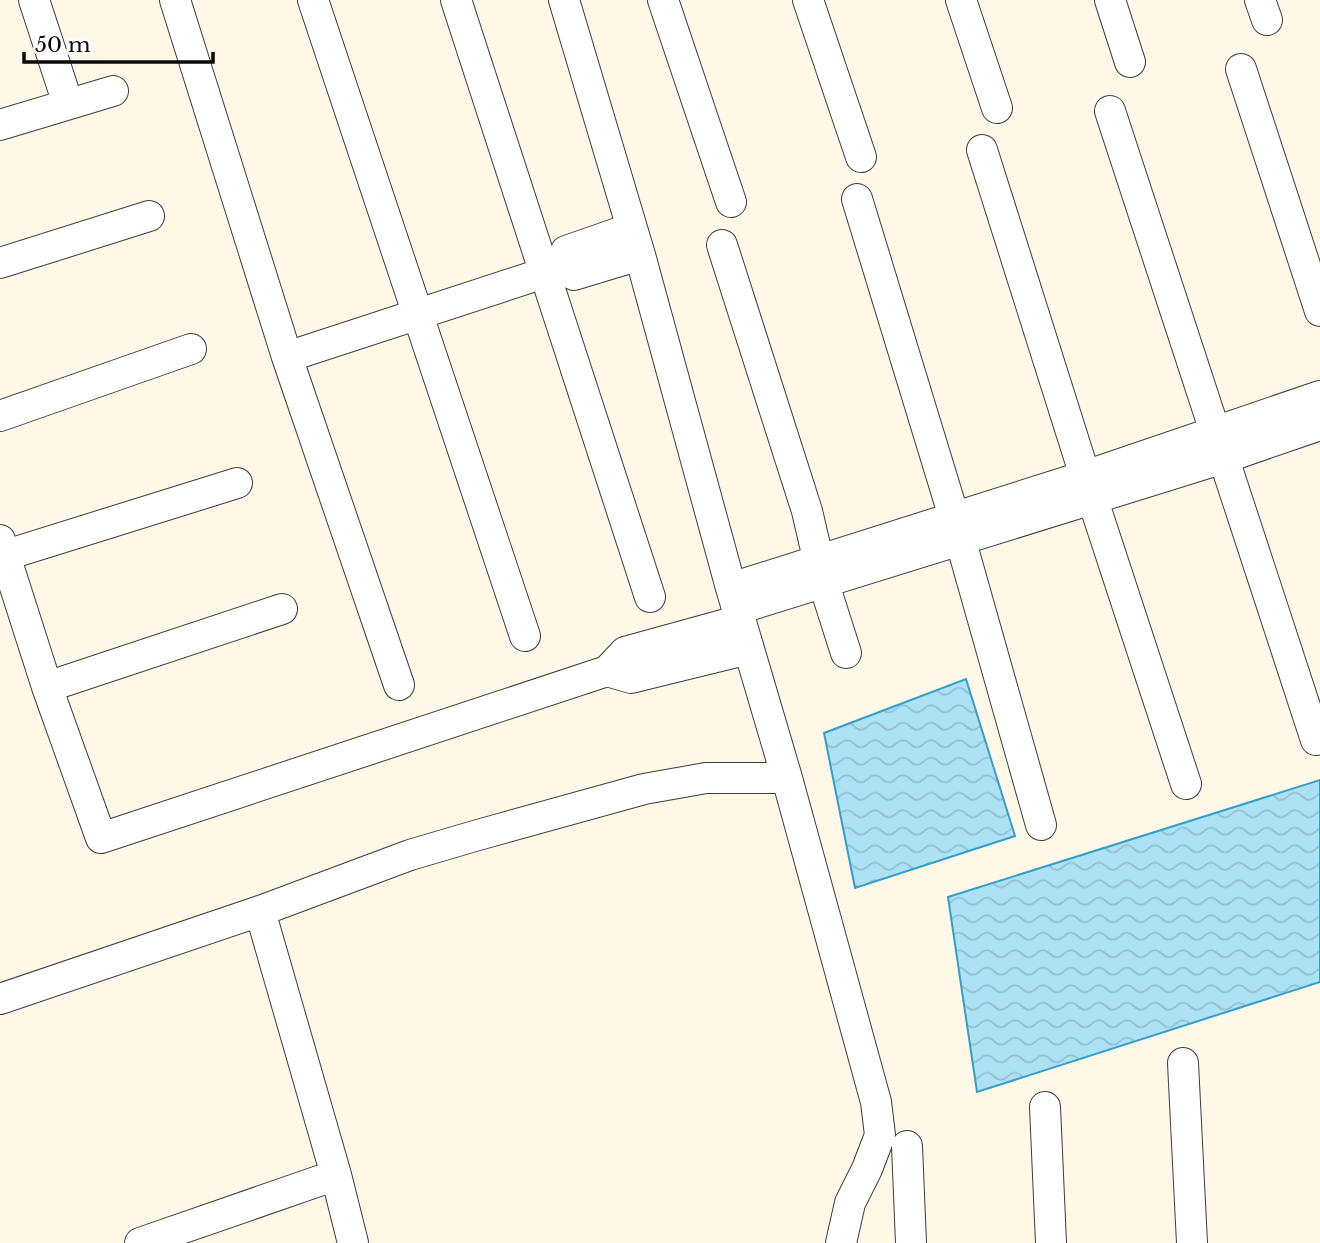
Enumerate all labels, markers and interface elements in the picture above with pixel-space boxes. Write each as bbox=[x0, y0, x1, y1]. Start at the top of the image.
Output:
scale bar bbox=[24, 21, 214, 65]
text: 50 m bbox=[35, 32, 91, 58]

